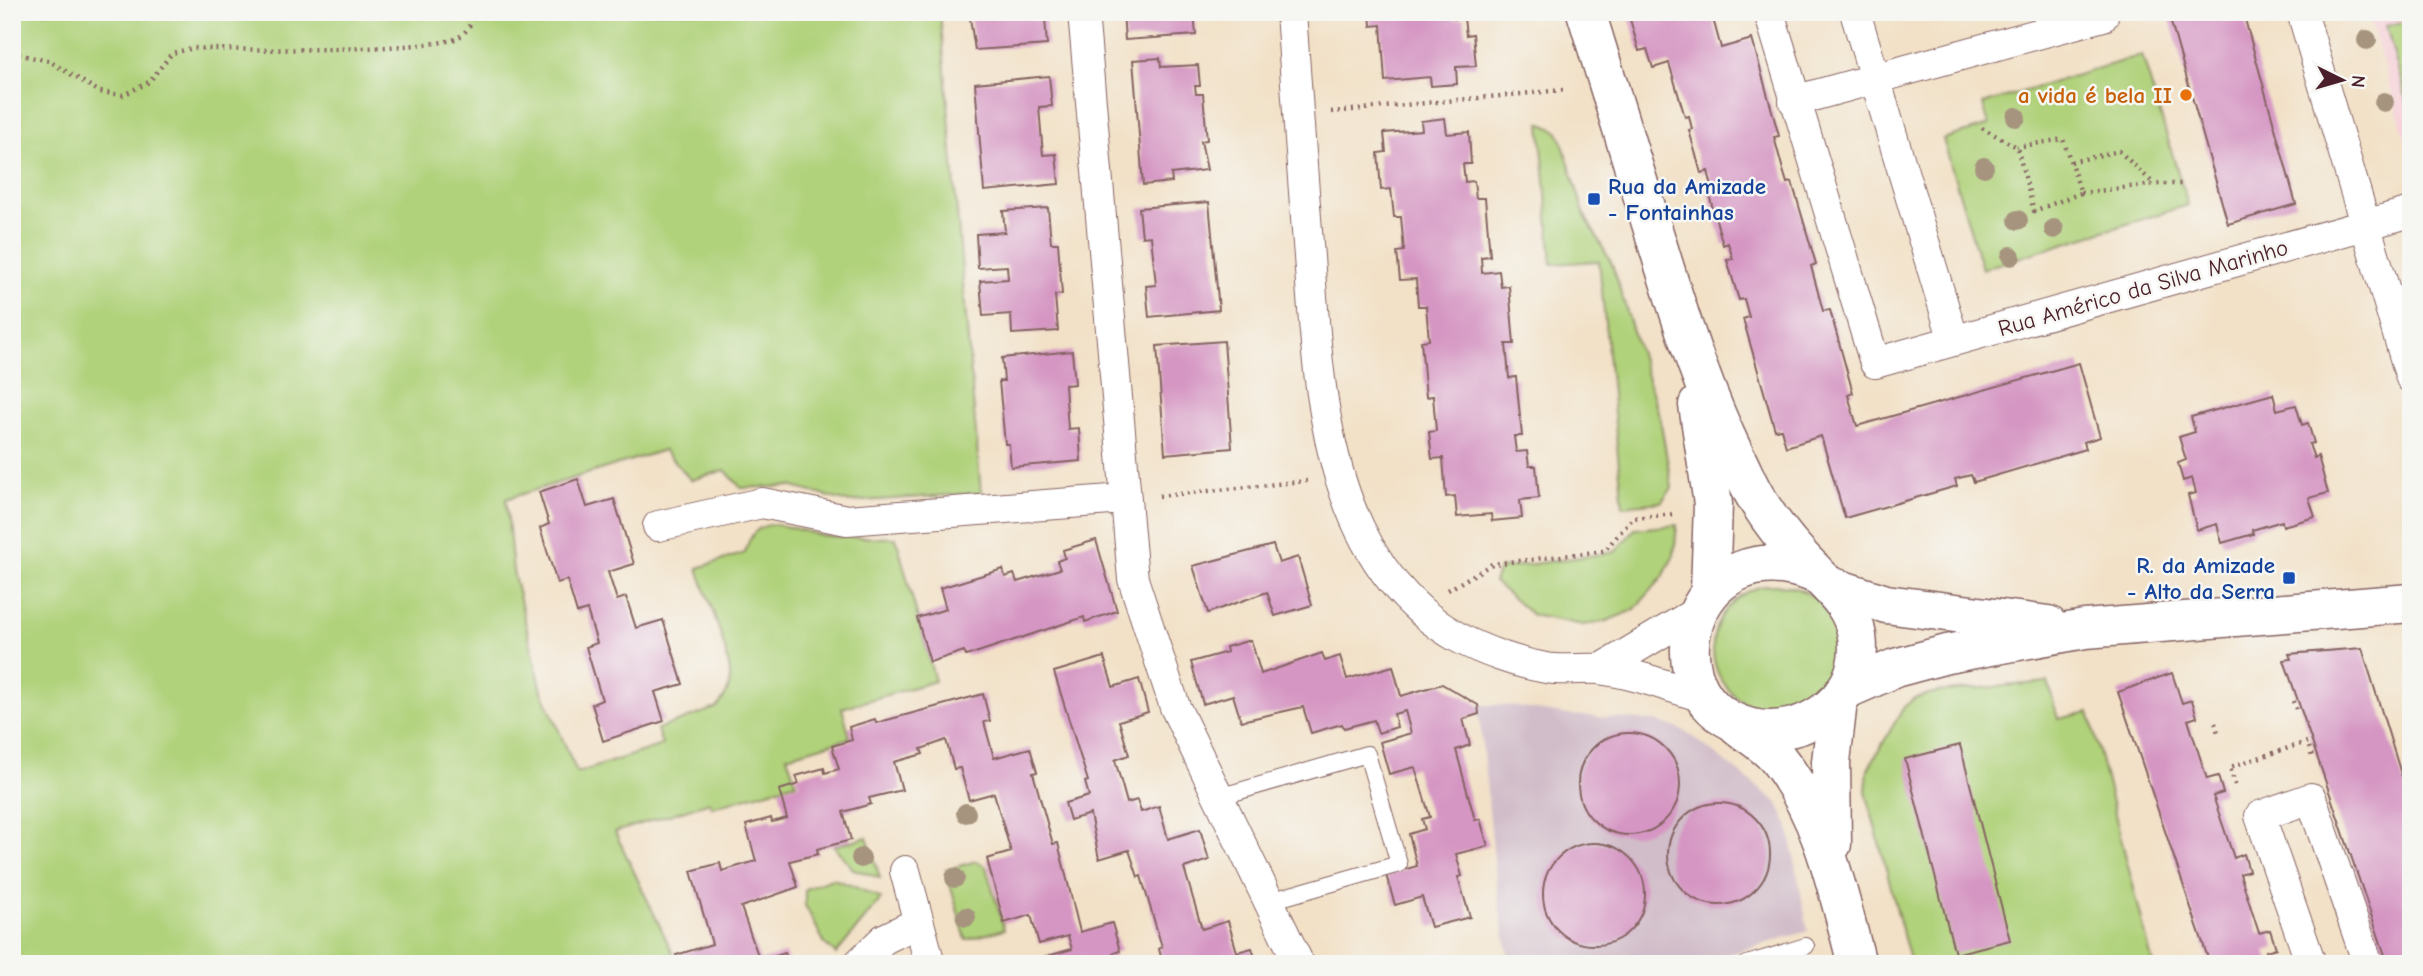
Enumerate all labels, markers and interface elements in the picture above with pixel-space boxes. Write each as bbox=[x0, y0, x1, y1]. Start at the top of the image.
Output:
north arrow bbox=[2308, 46, 2378, 116]
text: N bbox=[2346, 74, 2369, 89]
place label: a vida é bela II bbox=[2018, 82, 2172, 109]
marker: a vida é bela II bbox=[2178, 87, 2194, 103]
place label: Rua da Amizade - Fontainhas bbox=[1608, 173, 1766, 226]
marker: Rua da Amizade - Fontainhas bbox=[1586, 191, 1602, 207]
street label: Rua Américo da Silva Marinho bbox=[1995, 234, 2291, 342]
place label: R. da Amizade - Alto da Serra bbox=[2127, 552, 2275, 605]
marker: R. da Amizade - Alto da Serra bbox=[2281, 570, 2297, 586]

